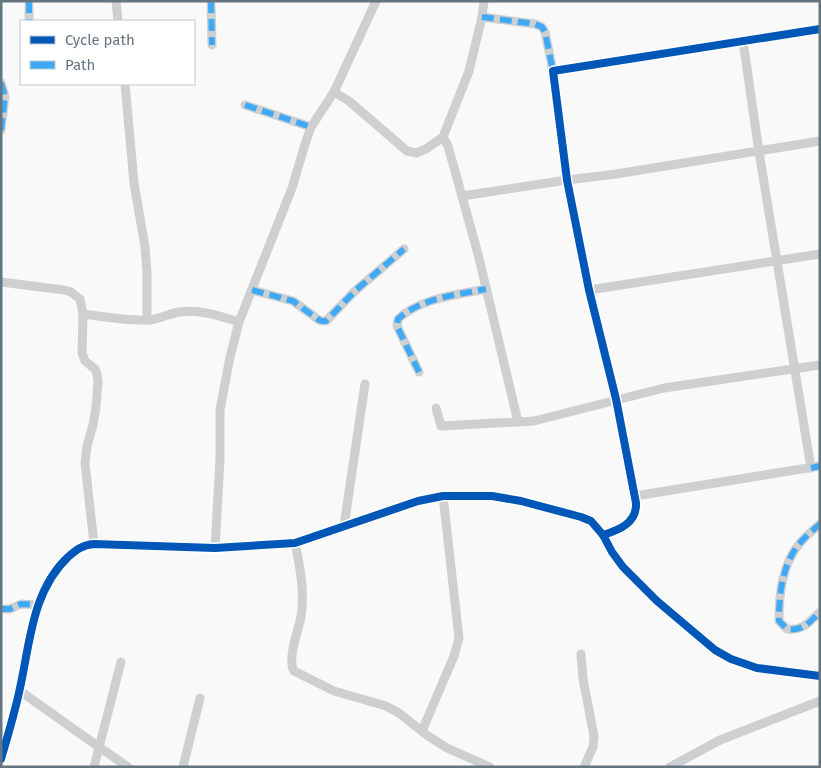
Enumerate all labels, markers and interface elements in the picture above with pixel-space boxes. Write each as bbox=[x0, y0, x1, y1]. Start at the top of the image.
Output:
legend bbox=[20, 20, 195, 85]
text: Cycle path bbox=[65, 31, 135, 49]
text: Path bbox=[65, 56, 95, 74]

